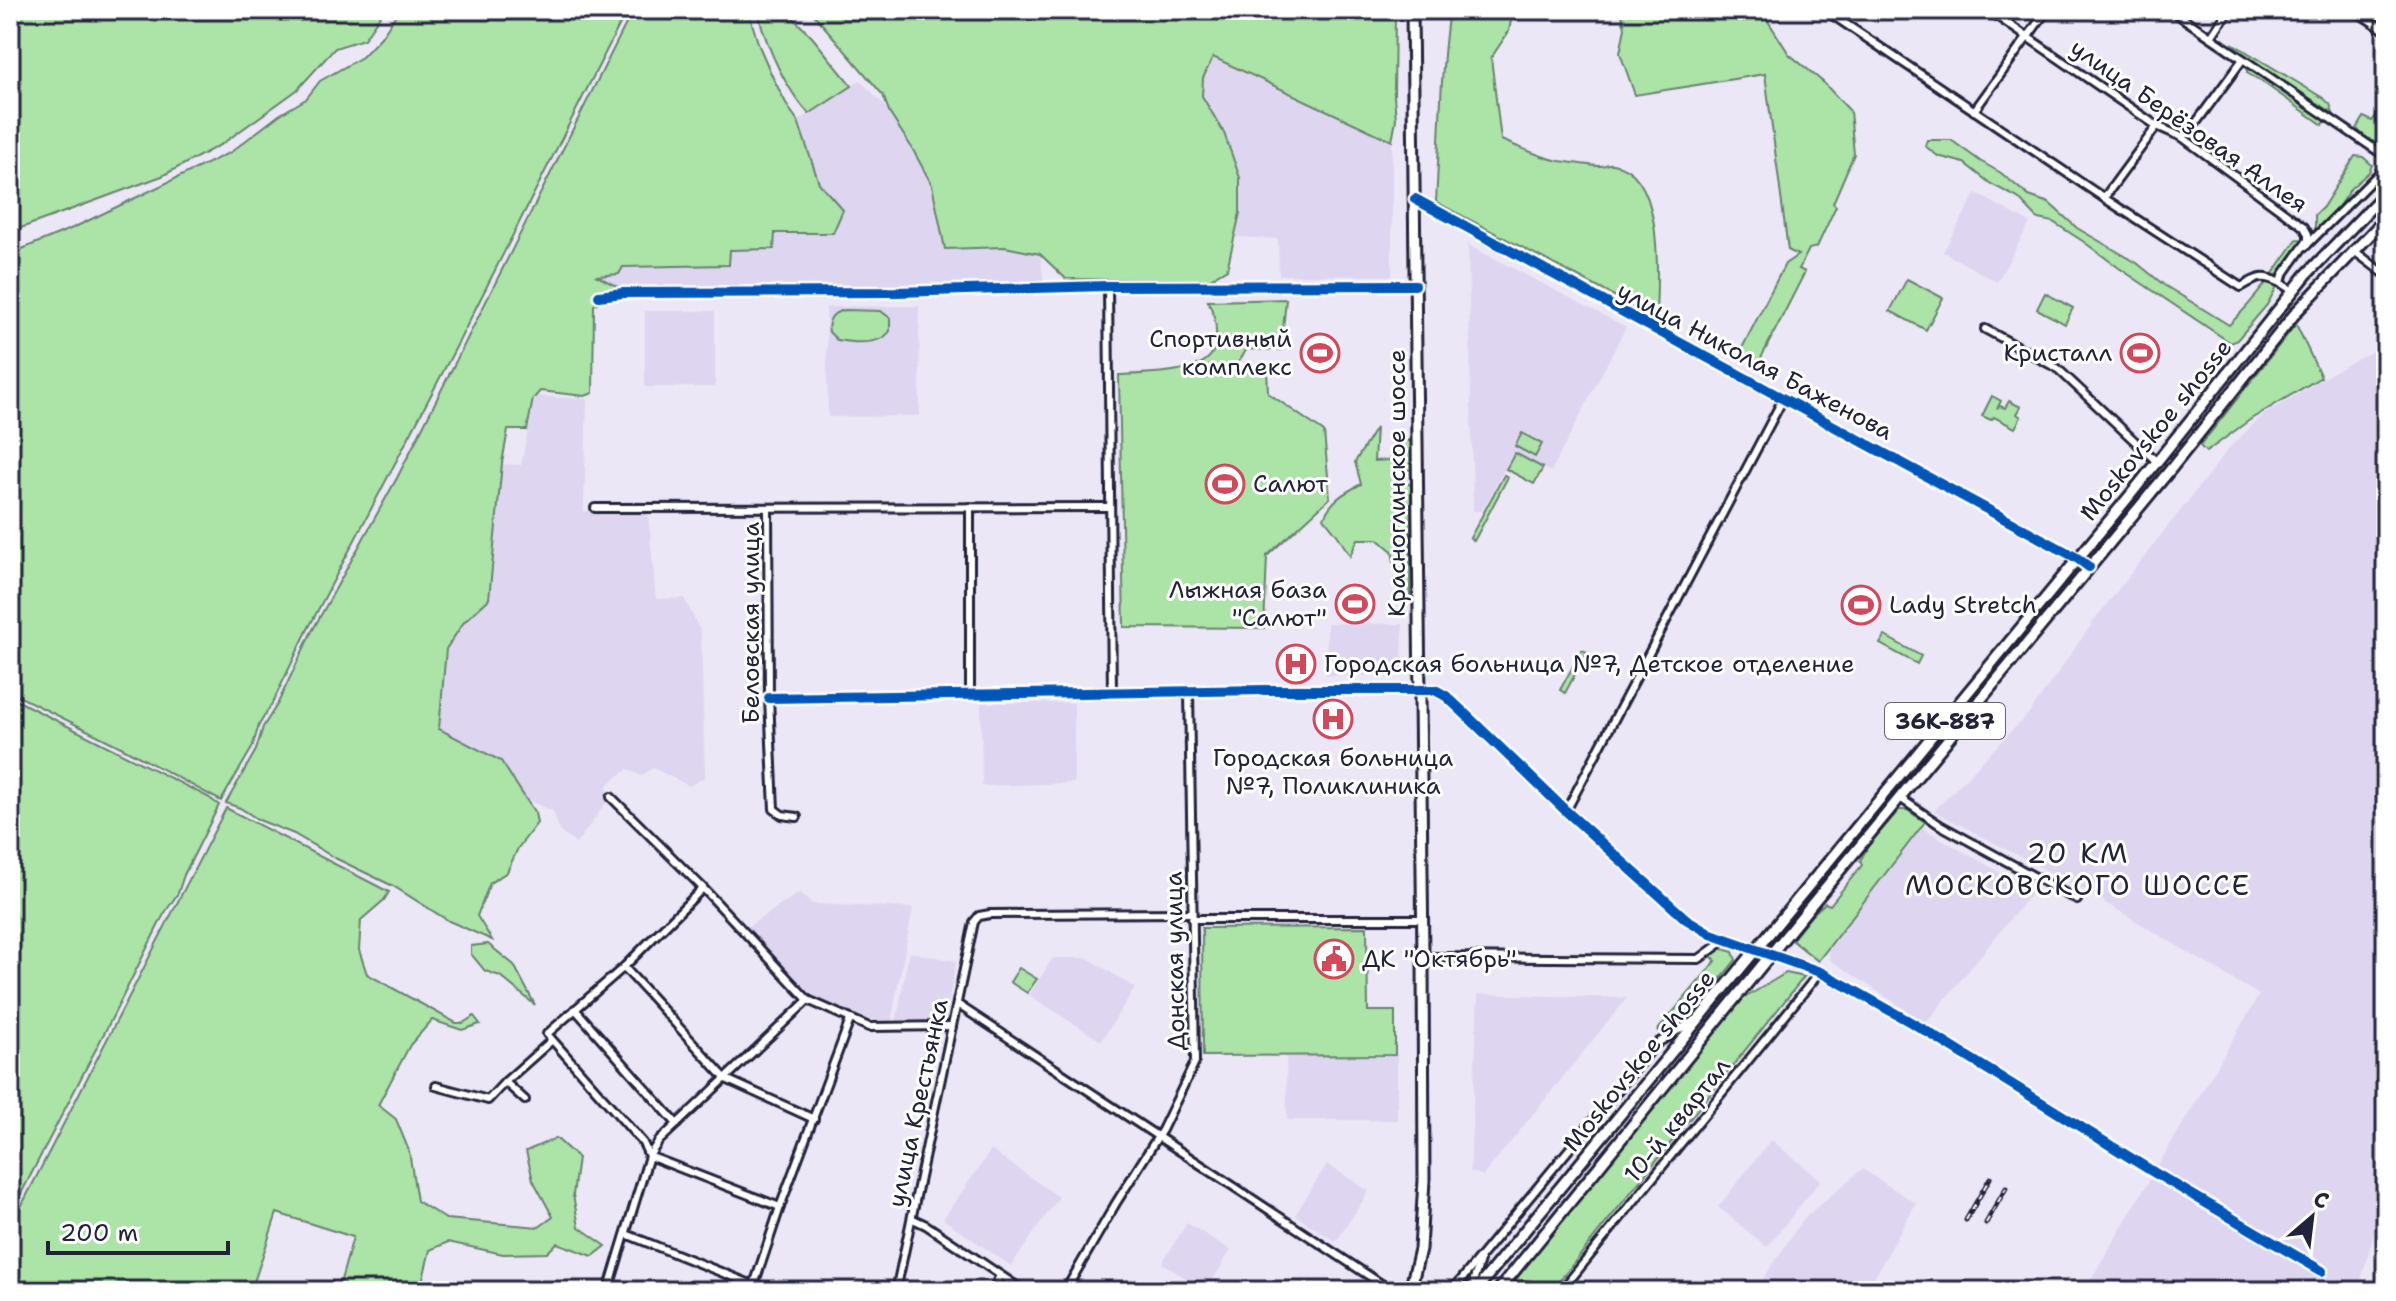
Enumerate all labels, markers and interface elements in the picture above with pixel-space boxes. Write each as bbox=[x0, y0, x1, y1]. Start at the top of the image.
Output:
street label: улица Берёзовая Аллея bbox=[2064, 32, 2314, 220]
street label: улица Николая Баженова bbox=[1611, 275, 1899, 447]
place label: Спортивный комплекс bbox=[1149, 323, 1292, 383]
sports icon: Спортивный комплекс bbox=[1299, 332, 1341, 374]
street label: Moskovskoe shosse bbox=[2073, 332, 2239, 528]
sports icon: Кристалл bbox=[2119, 332, 2161, 374]
place label: Кристалл bbox=[2003, 337, 2112, 369]
street label: Красноглинское шоссе bbox=[1381, 349, 1413, 617]
sports icon: Салют bbox=[1204, 463, 1246, 505]
place label: Салют bbox=[1253, 468, 1328, 500]
street label: Беловская улица bbox=[735, 522, 767, 724]
place label: Лыжная база "Салют" bbox=[1169, 574, 1327, 634]
sports icon: Лыжная база "Салют" bbox=[1334, 583, 1376, 625]
sports icon: Lady Stretch bbox=[1840, 584, 1882, 626]
place label: Lady Stretch bbox=[1889, 589, 2037, 621]
hospital icon: Городская больница №7, Детское отделение bbox=[1275, 643, 1317, 685]
place label: Городская больница №7, Детское отделение bbox=[1324, 648, 1855, 680]
hospital icon: Городская больница №7, Поликлиника bbox=[1312, 698, 1354, 740]
road number: 36К-887 bbox=[1885, 703, 2005, 739]
place label: Городская больница №7, Поликлиника bbox=[1213, 742, 1453, 802]
district label: 20 КМ МОСКОВСКОГО ШОССЕ bbox=[1905, 834, 2251, 904]
street label: Донская улица bbox=[1157, 871, 1193, 1051]
public building icon: ДК "Октябрь" bbox=[1313, 938, 1355, 980]
place label: ДК "Октябрь" bbox=[1362, 943, 1517, 975]
street label: Moskovskoe shosse bbox=[1556, 963, 1722, 1159]
street label: улица Крестьянка bbox=[880, 996, 956, 1210]
street label: 10-й квартал bbox=[1617, 1051, 1737, 1189]
north arrow bbox=[2272, 1177, 2352, 1257]
text: С bbox=[2308, 1184, 2334, 1216]
scale bar bbox=[48, 1205, 228, 1255]
text: 200 m bbox=[60, 1217, 138, 1249]

